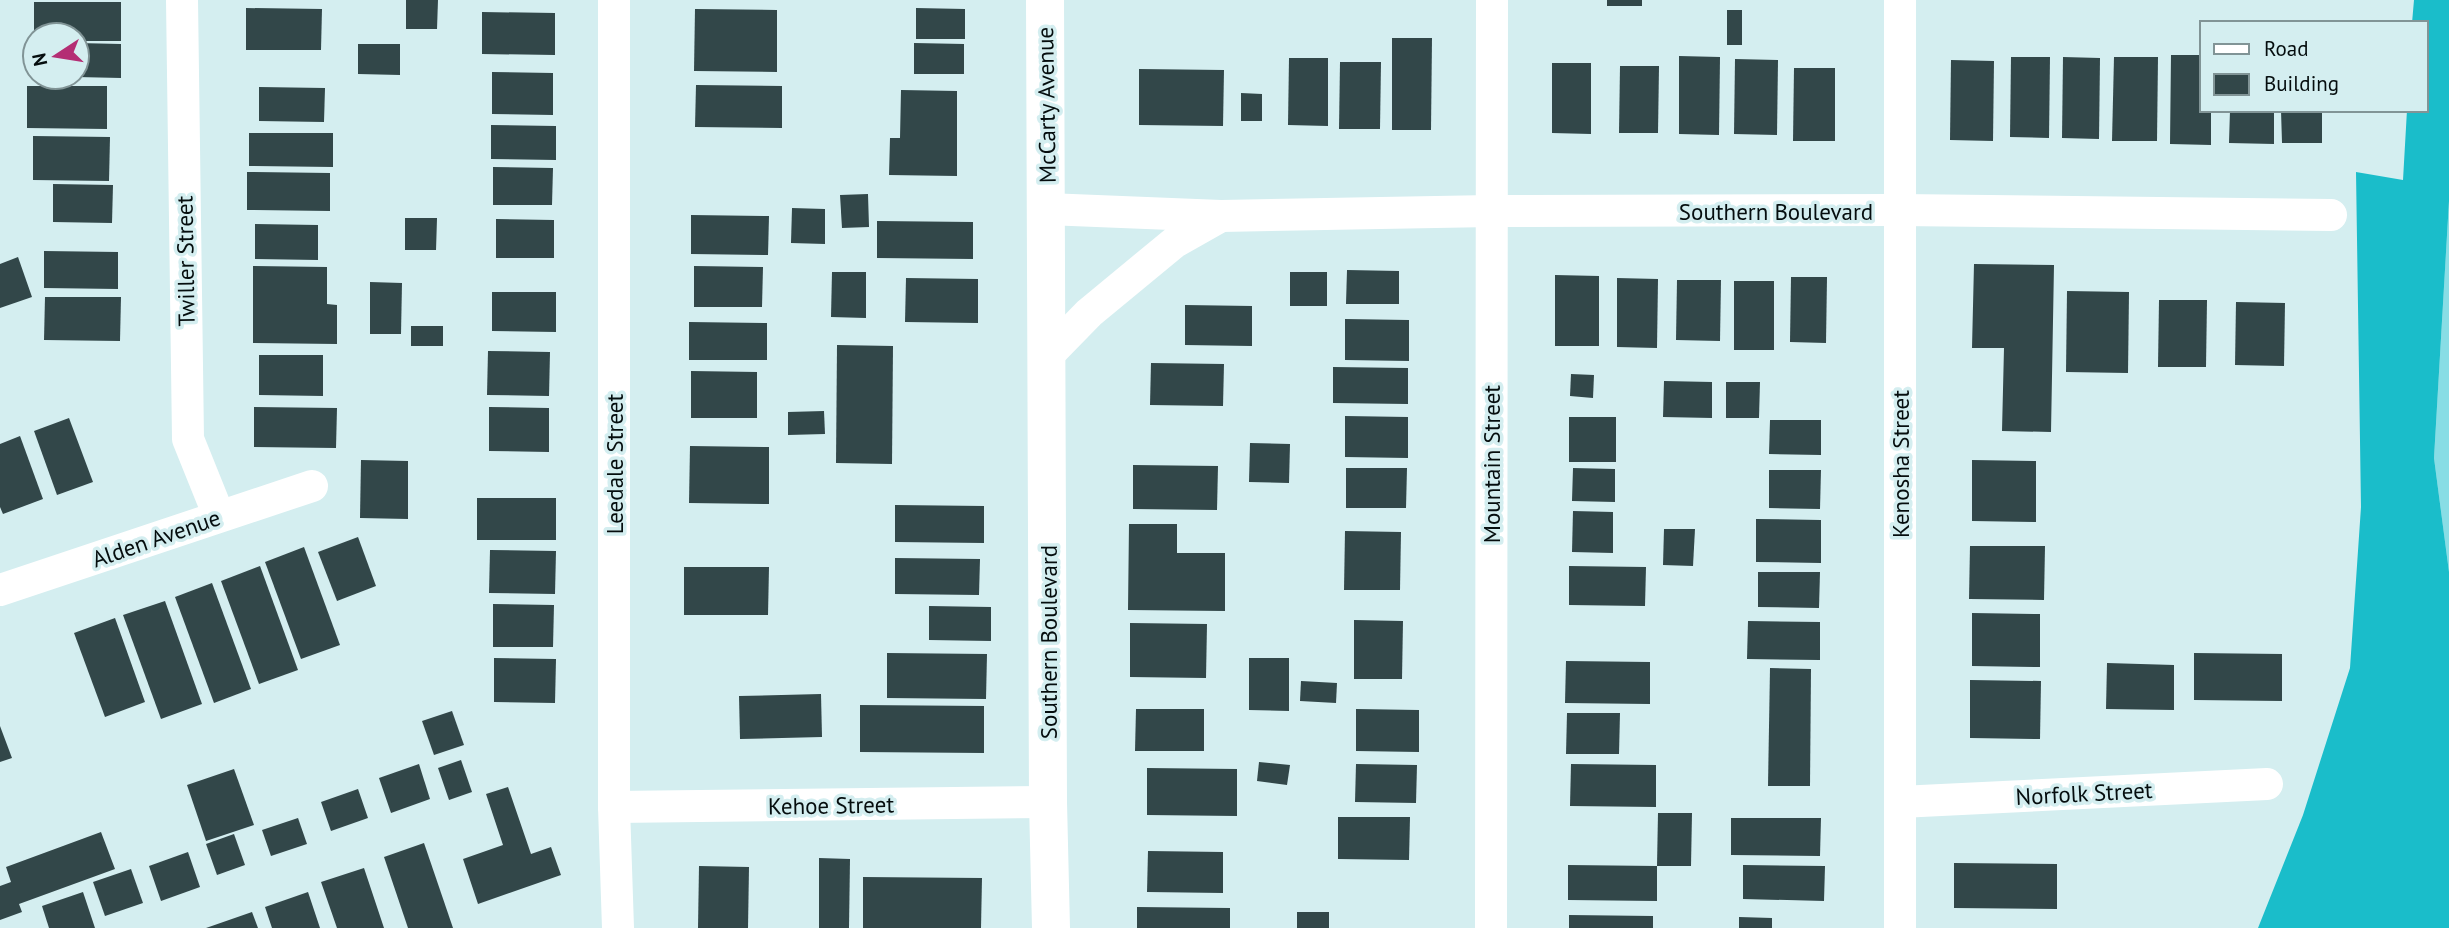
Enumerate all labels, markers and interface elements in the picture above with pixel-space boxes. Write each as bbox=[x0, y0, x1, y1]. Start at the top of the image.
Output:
north arrow bbox=[21, 21, 91, 91]
legend bbox=[2200, 21, 2428, 112]
street label: McCarty Avenue bbox=[1030, 27, 1062, 183]
text: Road bbox=[2264, 35, 2308, 62]
text: N bbox=[26, 51, 52, 68]
text: Building bbox=[2264, 70, 2339, 97]
street label: Twiller Street bbox=[169, 195, 201, 327]
street label: Southern Boulevard bbox=[1679, 197, 1873, 226]
street label: Mountain Street bbox=[1477, 385, 1506, 543]
street label: Kenosha Street bbox=[1886, 390, 1915, 538]
street label: Leedale Street bbox=[600, 393, 629, 534]
street label: Alden Avenue bbox=[88, 502, 224, 574]
street label: Southern Boulevard bbox=[1034, 545, 1063, 739]
street label: Norfolk Street bbox=[2015, 775, 2153, 811]
street label: Kehoe Street bbox=[768, 789, 894, 821]

